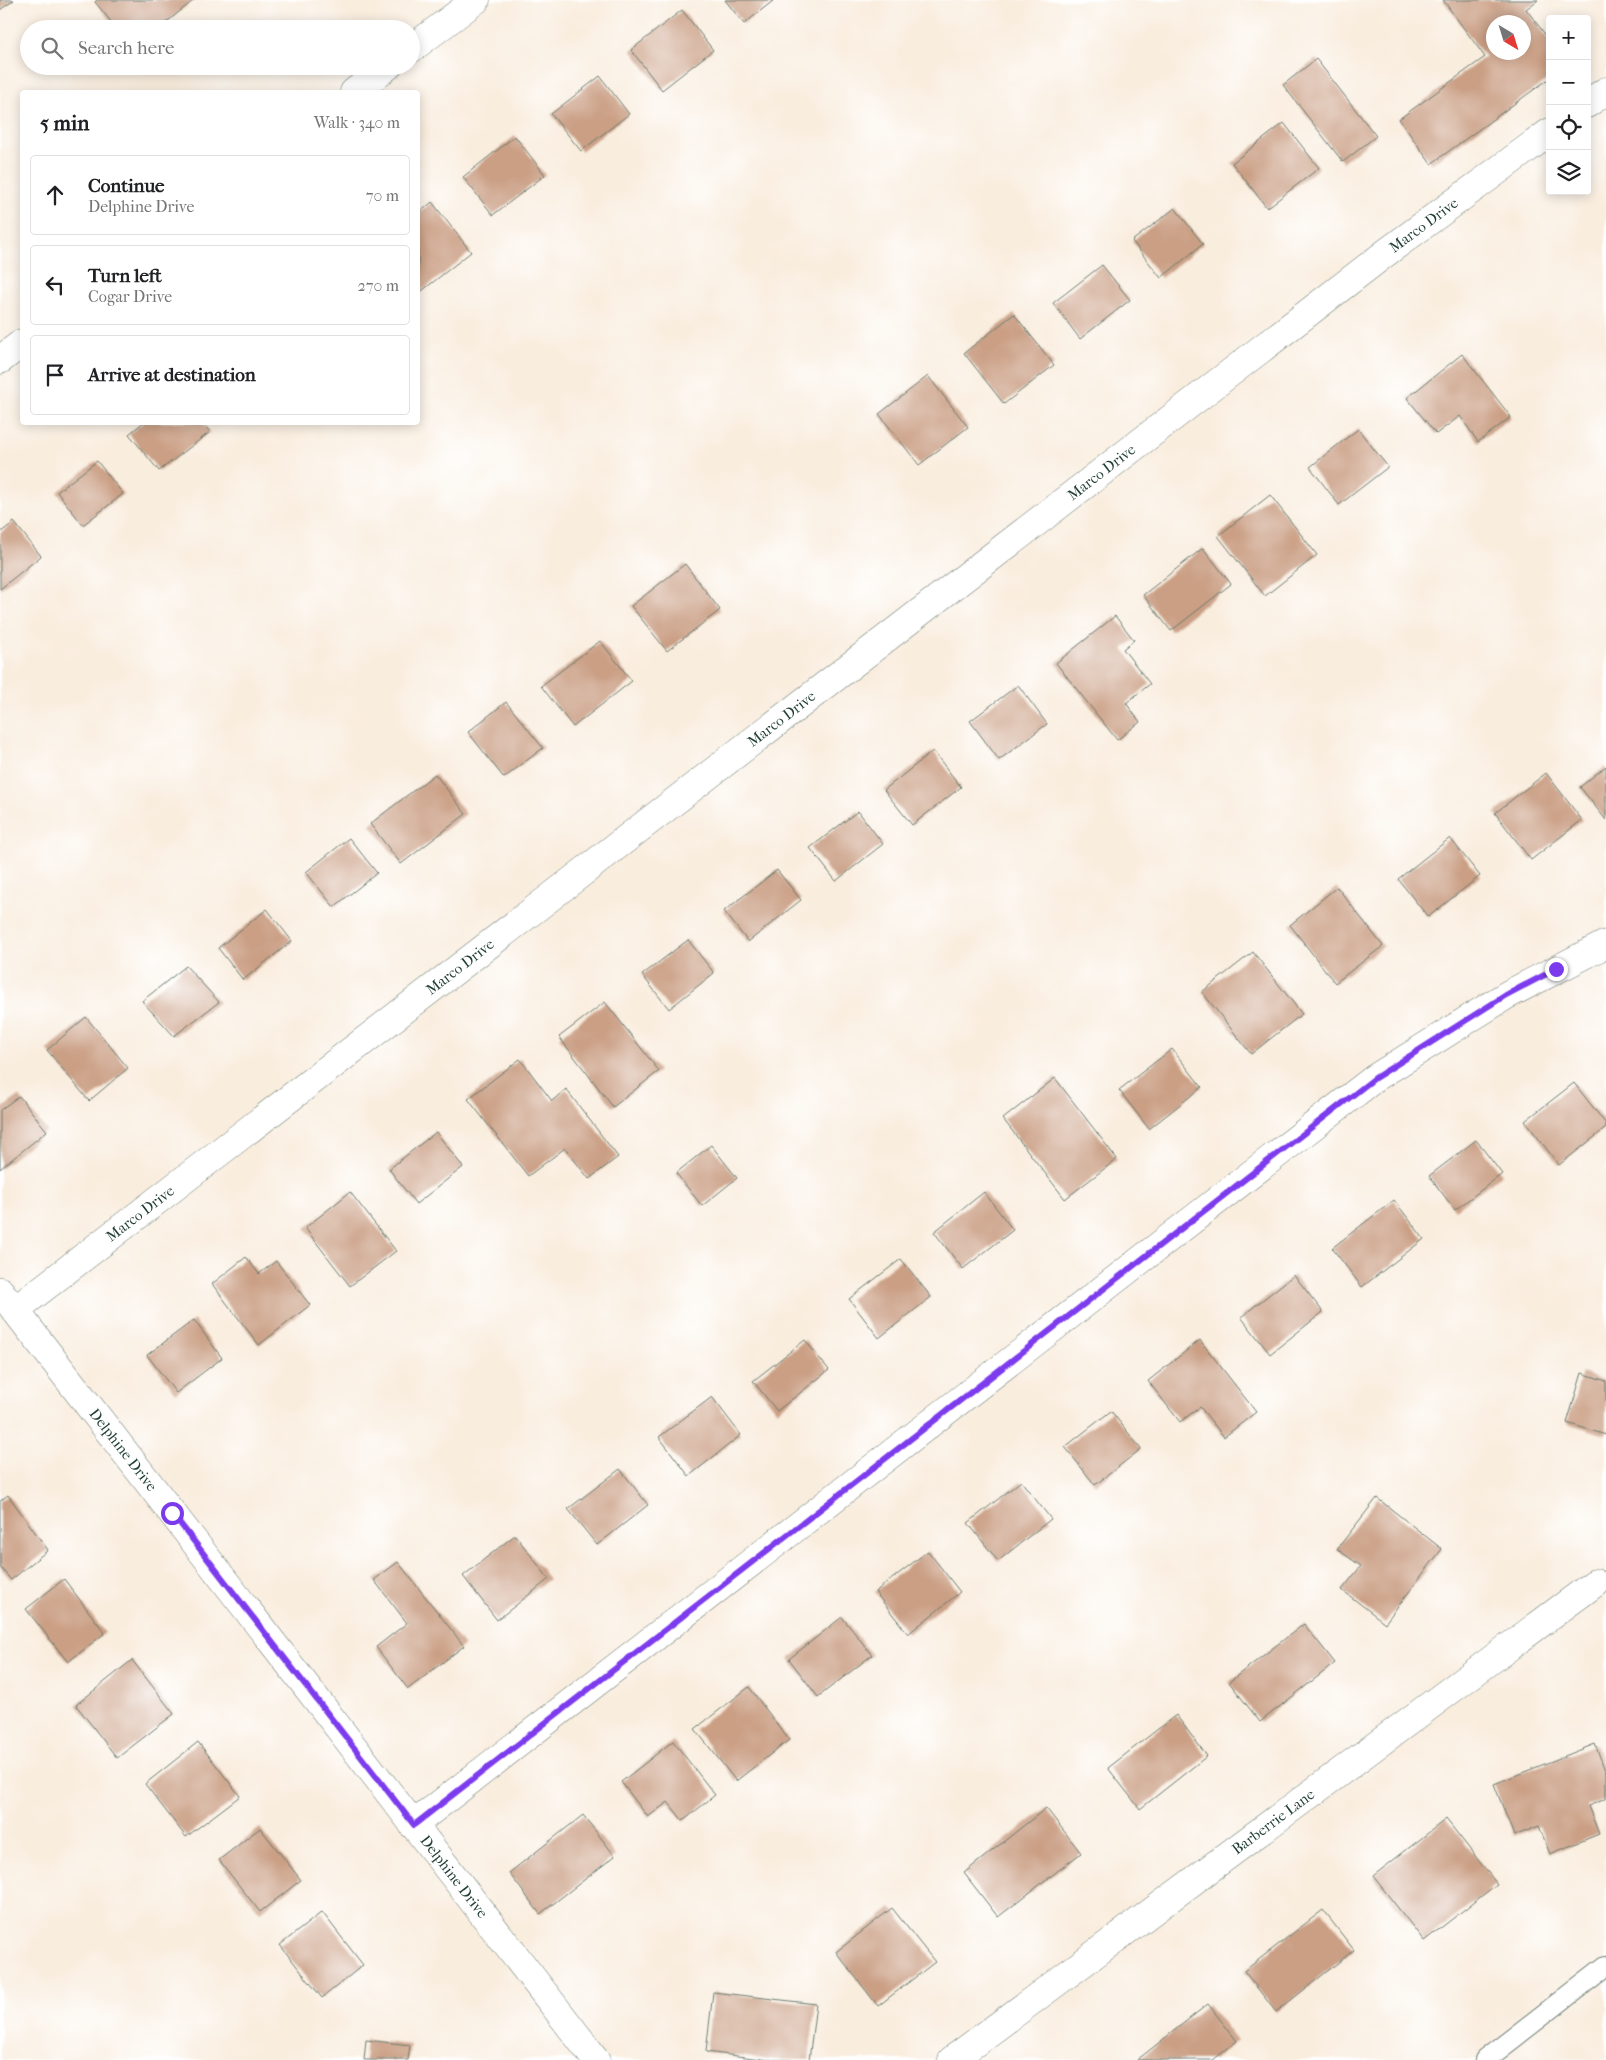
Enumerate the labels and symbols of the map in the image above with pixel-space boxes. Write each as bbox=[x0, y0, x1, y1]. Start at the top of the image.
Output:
north arrow bbox=[1486, 15, 1531, 60]
street label: Marco Drive bbox=[1386, 193, 1462, 256]
street label: Marco Drive bbox=[1064, 440, 1140, 504]
street label: Marco Drive bbox=[744, 687, 820, 751]
street label: Marco Drive bbox=[422, 935, 498, 999]
route end bbox=[1545, 958, 1568, 981]
street label: Marco Drive bbox=[102, 1181, 178, 1245]
street label: Delphine Drive bbox=[85, 1405, 161, 1495]
route start bbox=[161, 1502, 184, 1525]
street label: Barberrie Lane bbox=[1228, 1785, 1319, 1858]
street label: Delphine Drive bbox=[416, 1832, 492, 1922]

